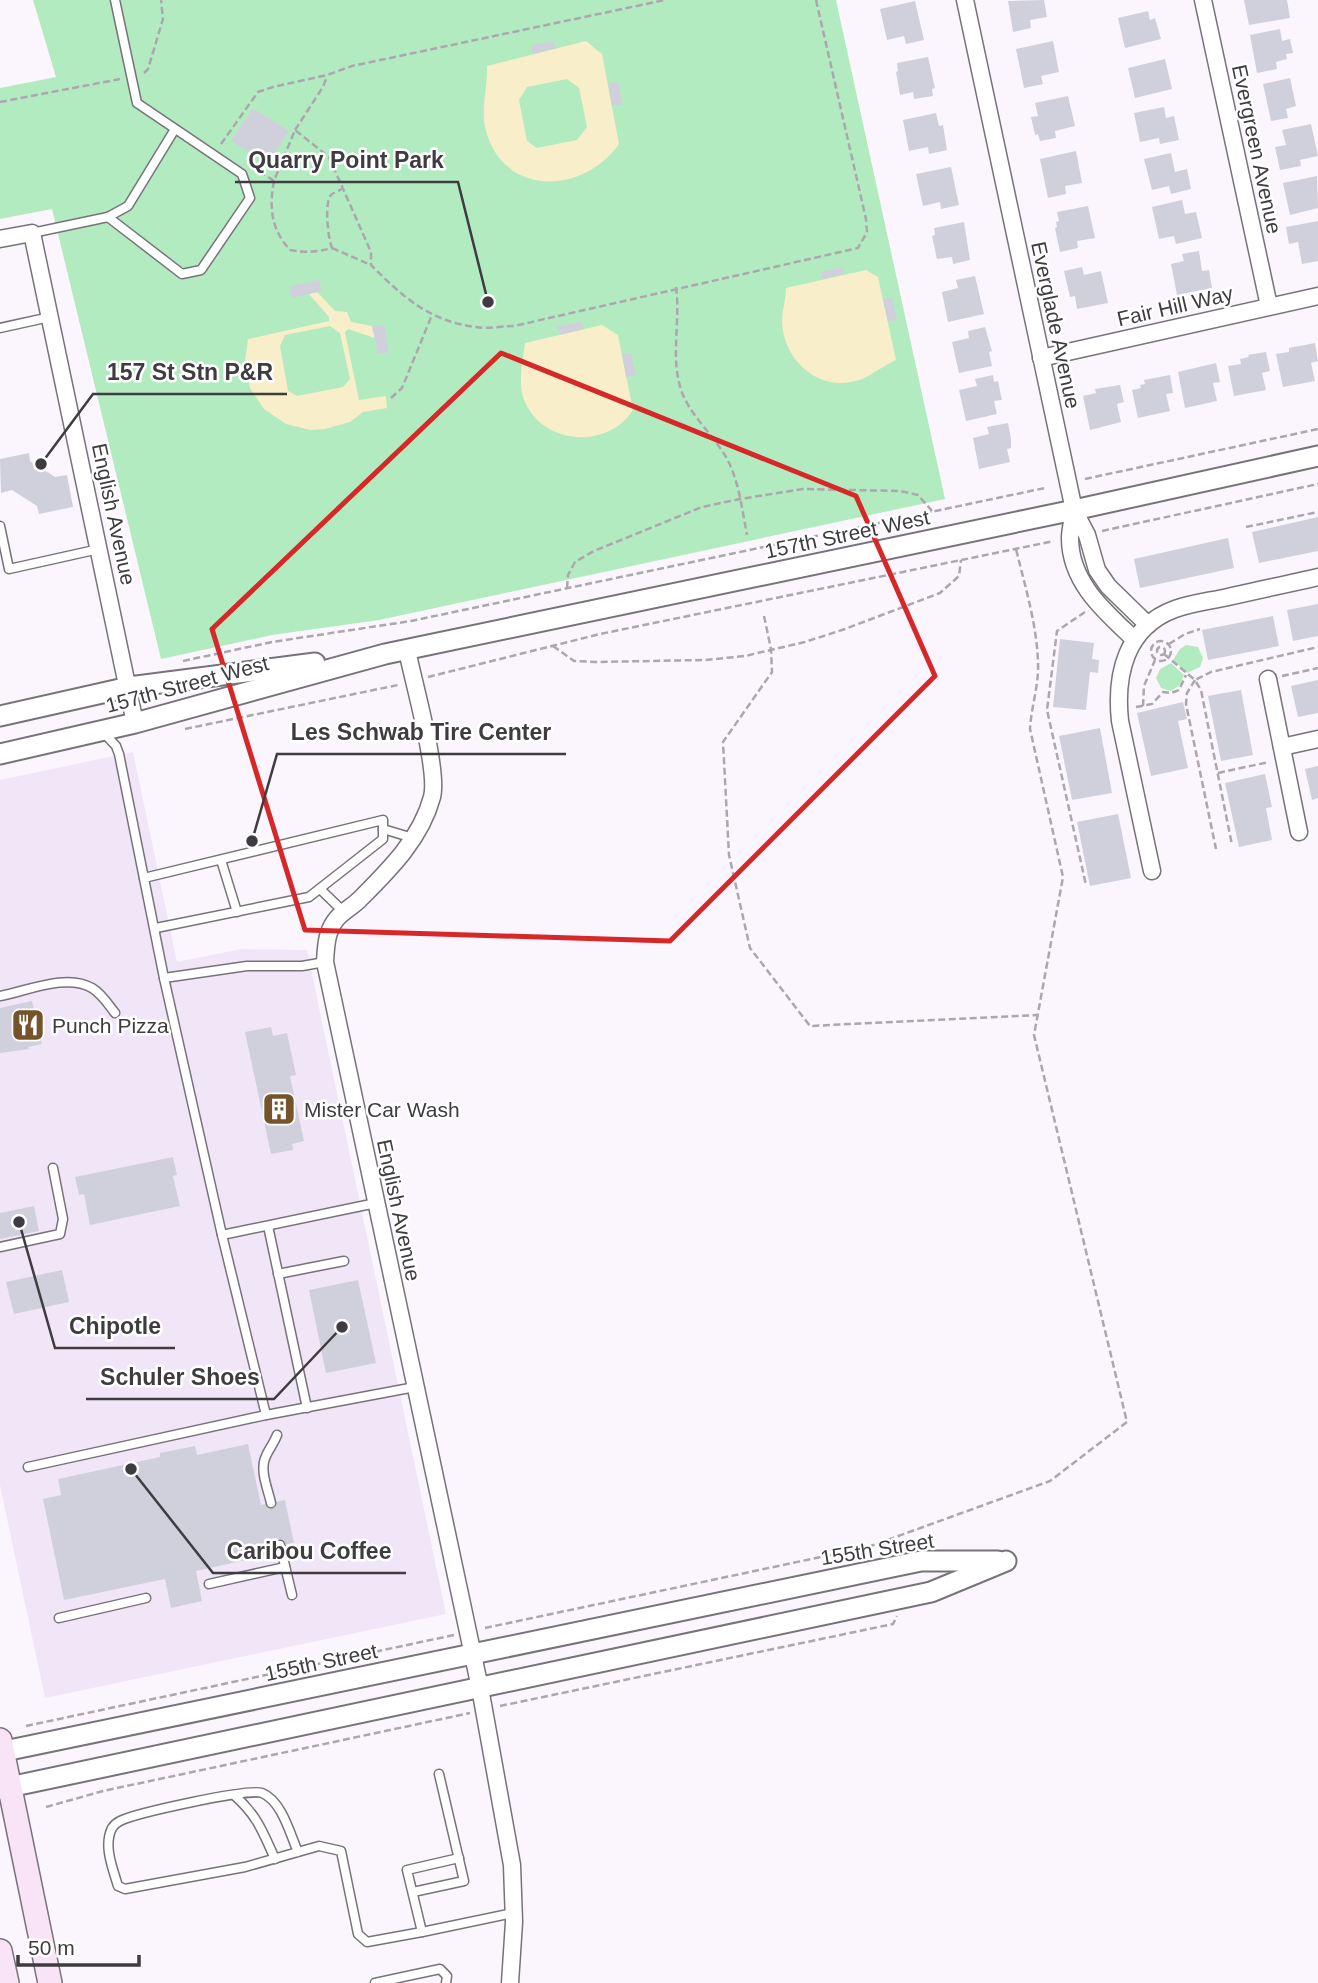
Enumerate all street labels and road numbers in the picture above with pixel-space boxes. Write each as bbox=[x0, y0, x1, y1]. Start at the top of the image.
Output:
street label: Evergreen Avenue bbox=[1228, 62, 1286, 236]
street label: Everglade Avenue bbox=[1027, 239, 1085, 411]
street label: Fair Hill Way bbox=[1115, 281, 1236, 331]
street label: English Avenue bbox=[88, 441, 140, 587]
street label: 157th Street West bbox=[763, 505, 932, 563]
street label: 157th Street West bbox=[103, 651, 271, 717]
street label: English Avenue bbox=[373, 1137, 425, 1283]
street label: 155th Street bbox=[819, 1529, 935, 1569]
street label: 155th Street bbox=[263, 1639, 380, 1685]

